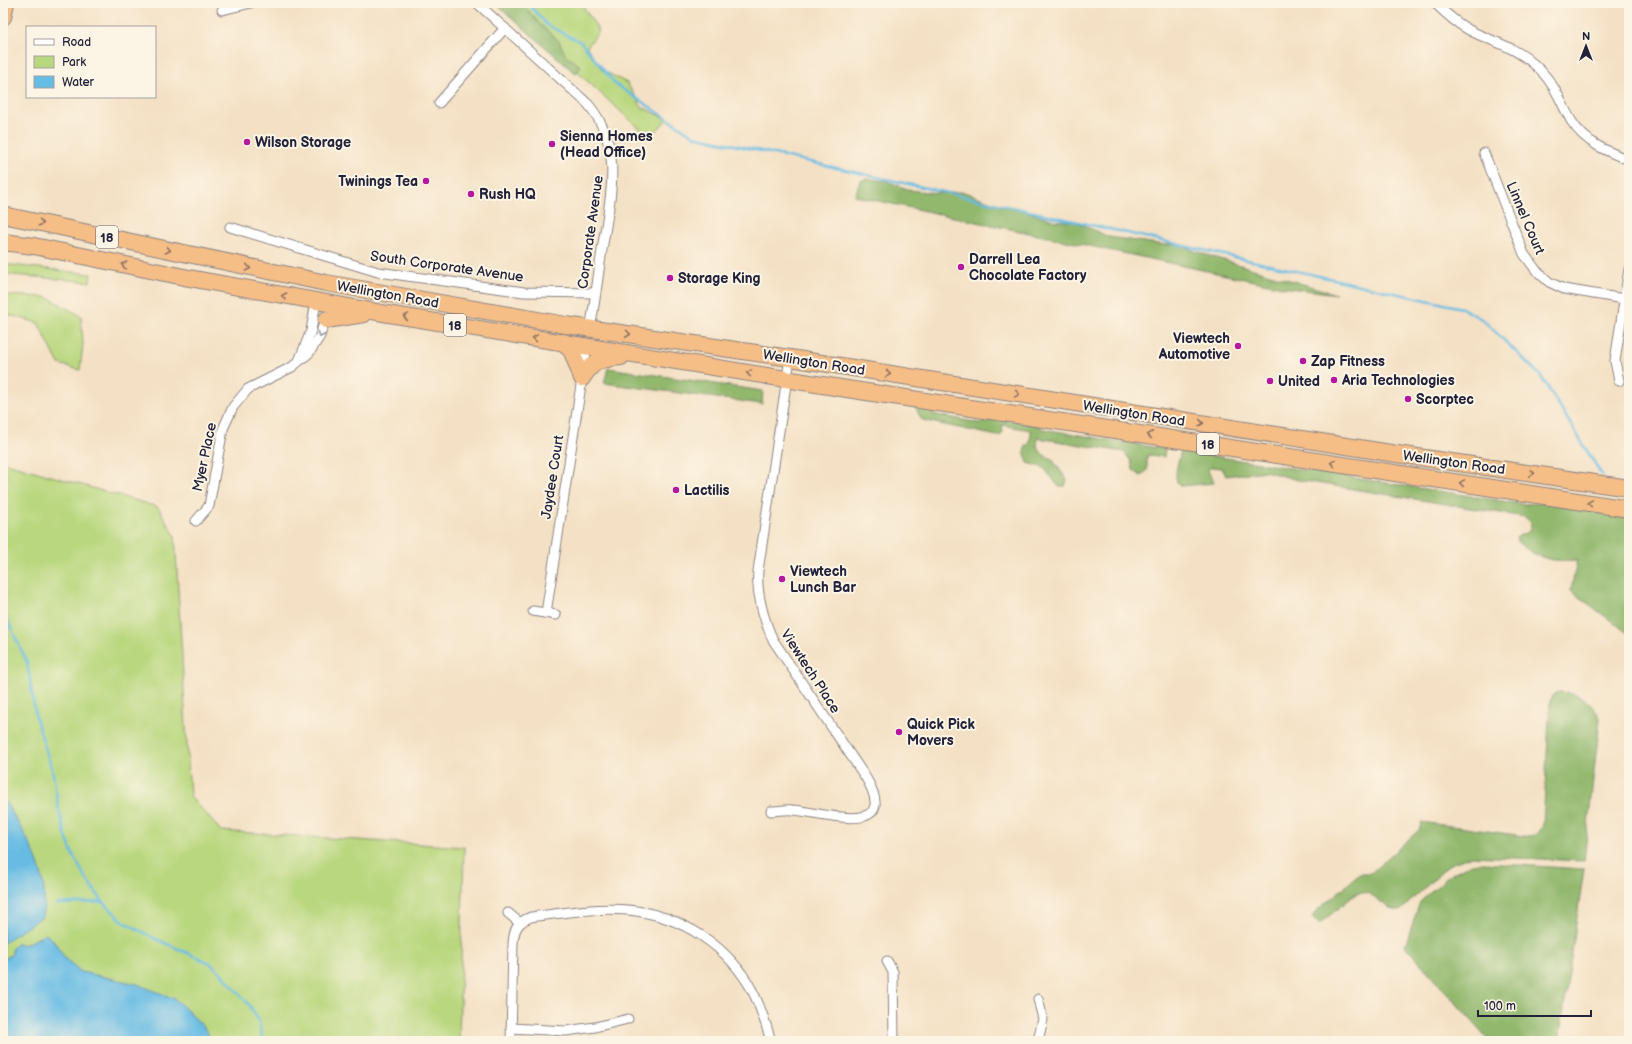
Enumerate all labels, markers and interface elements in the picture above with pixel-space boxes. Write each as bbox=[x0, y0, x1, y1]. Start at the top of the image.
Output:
legend bbox=[26, 26, 156, 98]
north arrow bbox=[1566, 26, 1606, 66]
text: N bbox=[1582, 30, 1590, 43]
text: Road bbox=[62, 35, 91, 50]
text: Park bbox=[62, 55, 86, 70]
text: Water bbox=[62, 75, 94, 90]
place label: Sienna Homes (Head Office) bbox=[560, 128, 653, 161]
place label: Wilson Storage bbox=[255, 134, 351, 151]
marker: Wilson Storage bbox=[242, 137, 252, 147]
marker: Sienna Homes (Head Office) bbox=[547, 139, 557, 149]
place label: Twinings Tea bbox=[338, 173, 418, 190]
street label: Corporate Avenue bbox=[574, 174, 607, 290]
marker: Twinings Tea bbox=[421, 176, 431, 186]
street label: Linnel Court bbox=[1503, 179, 1549, 258]
place label: Rush HQ bbox=[479, 186, 536, 203]
marker: Rush HQ bbox=[466, 189, 476, 199]
one-way arrow bbox=[38, 218, 44, 226]
road number: 18 bbox=[96, 226, 118, 248]
one-way arrow bbox=[165, 246, 171, 254]
street label: South Corporate Avenue bbox=[369, 247, 525, 286]
place label: Darrell Lea Chocolate Factory bbox=[969, 251, 1087, 284]
one-way arrow bbox=[120, 261, 127, 269]
marker: Darrell Lea Chocolate Factory bbox=[956, 262, 966, 272]
one-way arrow bbox=[245, 263, 252, 271]
place label: Storage King bbox=[678, 270, 760, 287]
marker: Storage King bbox=[665, 273, 675, 283]
street label: Wellington Road bbox=[336, 277, 440, 312]
one-way arrow bbox=[281, 292, 287, 300]
one-way arrow bbox=[403, 313, 409, 322]
road number: 18 bbox=[444, 314, 466, 336]
one-way arrow bbox=[625, 329, 631, 338]
place label: Viewtech Automotive bbox=[1158, 330, 1230, 363]
one-way arrow bbox=[317, 331, 325, 338]
one-way arrow bbox=[531, 334, 538, 343]
marker: Viewtech Automotive bbox=[1233, 341, 1243, 351]
street label: Wellington Road bbox=[762, 346, 866, 379]
place label: Zap Fitness bbox=[1311, 353, 1385, 370]
marker: Zap Fitness bbox=[1298, 356, 1308, 366]
one-way arrow bbox=[746, 369, 752, 378]
one-way arrow bbox=[885, 369, 892, 378]
place label: Aria Technologies bbox=[1341, 372, 1455, 389]
place label: United bbox=[1278, 373, 1320, 390]
marker: Aria Technologies bbox=[1329, 375, 1339, 385]
marker: United bbox=[1265, 376, 1275, 386]
one-way arrow bbox=[1014, 389, 1020, 398]
place label: Scorptec bbox=[1416, 391, 1474, 408]
marker: Scorptec bbox=[1403, 394, 1413, 404]
street label: Wellington Road bbox=[1082, 397, 1186, 430]
one-way arrow bbox=[1198, 418, 1204, 427]
street label: Myer Place bbox=[189, 421, 220, 493]
one-way arrow bbox=[1147, 431, 1153, 440]
street label: Jaydee Court bbox=[537, 433, 568, 520]
road number: 18 bbox=[1197, 433, 1219, 455]
street label: Wellington Road bbox=[1402, 447, 1506, 478]
one-way arrow bbox=[1330, 460, 1337, 468]
one-way arrow bbox=[1529, 468, 1535, 477]
one-way arrow bbox=[1459, 479, 1465, 488]
place label: Lactilis bbox=[684, 482, 730, 499]
marker: Lactilis bbox=[671, 485, 681, 495]
one-way arrow bbox=[1587, 499, 1594, 508]
place label: Viewtech Lunch Bar bbox=[790, 563, 856, 596]
marker: Viewtech Lunch Bar bbox=[777, 574, 787, 584]
street label: Viewtech Place bbox=[777, 626, 844, 716]
place label: Quick Pick Movers bbox=[907, 716, 975, 749]
marker: Quick Pick Movers bbox=[894, 727, 904, 737]
scale bar bbox=[1478, 992, 1591, 1018]
text: 100 m bbox=[1484, 999, 1516, 1014]

